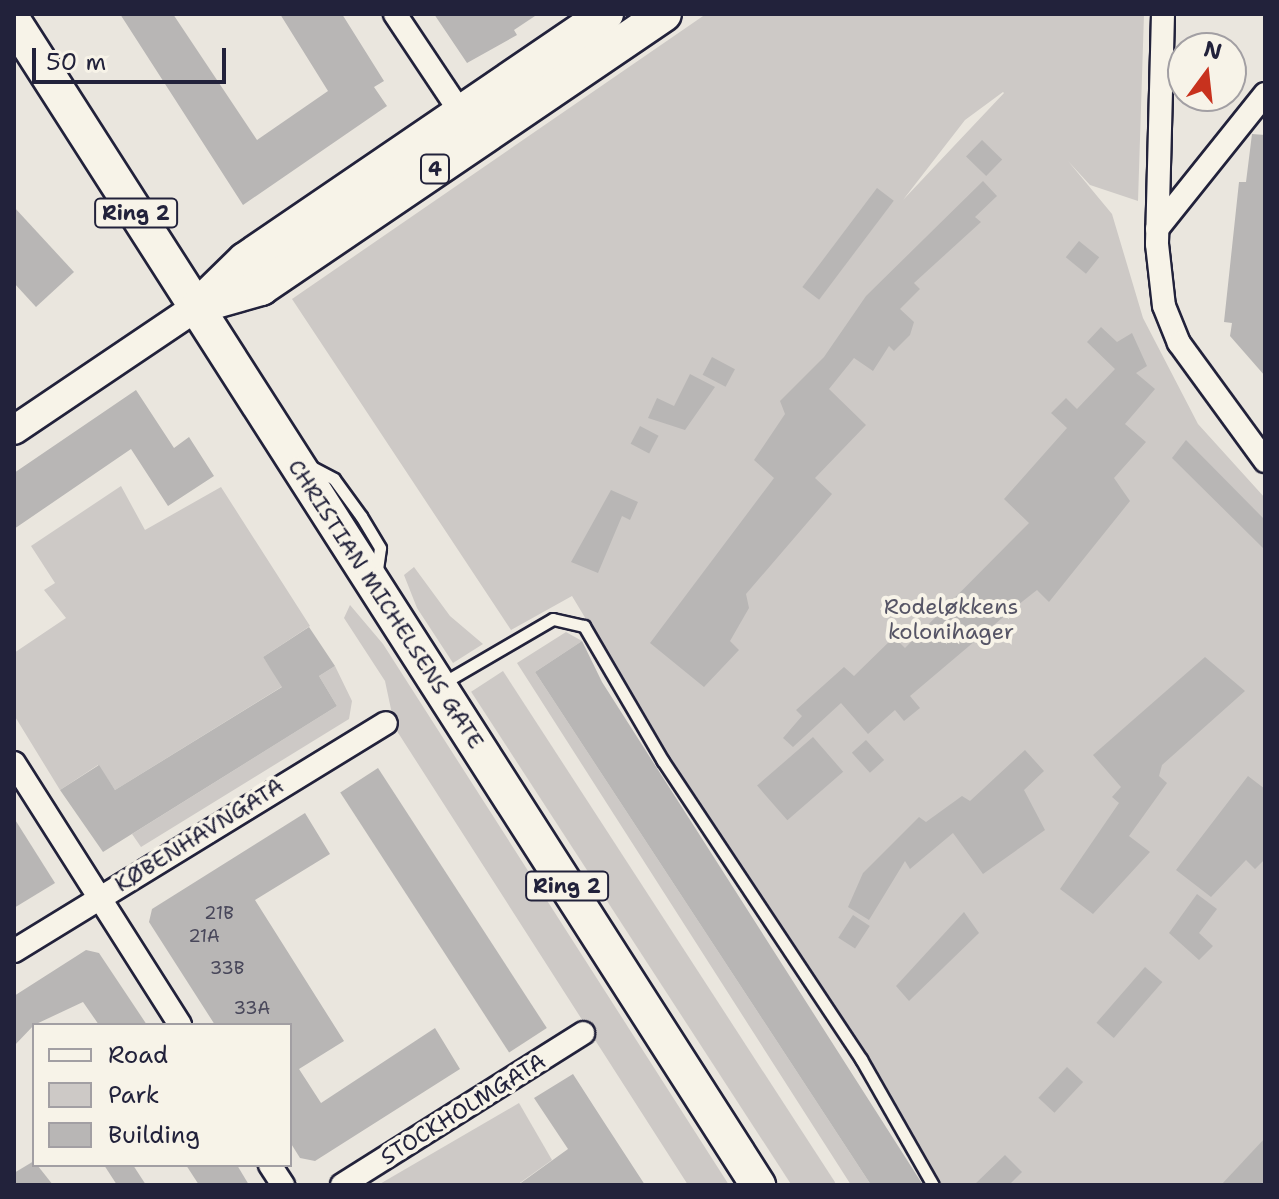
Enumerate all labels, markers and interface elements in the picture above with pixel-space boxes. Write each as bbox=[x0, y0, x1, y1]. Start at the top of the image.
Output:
scale bar bbox=[36, 32, 230, 82]
north arrow bbox=[1167, 32, 1247, 112]
text: N bbox=[1201, 34, 1225, 67]
text: 50 m bbox=[46, 46, 106, 78]
road number: 4 bbox=[419, 153, 451, 185]
road number: Ring 2 bbox=[94, 197, 178, 229]
street label: CHRISTIAN MICHELSENS GATE bbox=[282, 454, 490, 754]
park label: Rodeløkkens kolonihager bbox=[884, 593, 1018, 644]
street label: KØBENHAVNGATA bbox=[110, 772, 288, 898]
road number: Ring 2 bbox=[525, 870, 609, 902]
house number: 21B bbox=[204, 902, 234, 924]
house number: 21A bbox=[188, 925, 220, 947]
house number: 33B bbox=[210, 957, 244, 979]
house number: 33A bbox=[234, 997, 270, 1019]
legend bbox=[32, 1023, 292, 1167]
text: Road bbox=[108, 1039, 168, 1071]
street label: STOCKHOLMGATA bbox=[376, 1048, 550, 1170]
text: Park bbox=[108, 1079, 160, 1111]
text: Building bbox=[108, 1119, 200, 1151]

